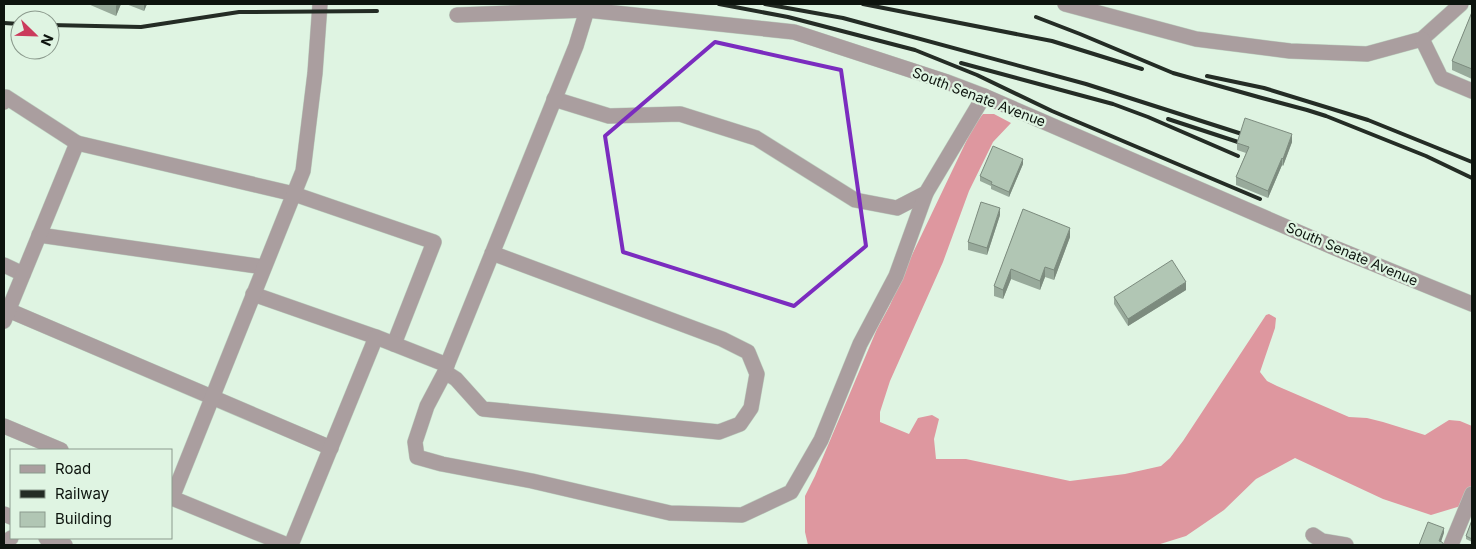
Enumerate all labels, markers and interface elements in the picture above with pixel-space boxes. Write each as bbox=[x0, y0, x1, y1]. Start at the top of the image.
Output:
north arrow bbox=[10, 10, 60, 60]
text: N bbox=[38, 32, 57, 49]
street label: South Senate Avenue bbox=[910, 63, 1048, 130]
street label: South Senate Avenue bbox=[1284, 218, 1421, 289]
legend bbox=[10, 449, 172, 539]
text: Road bbox=[55, 459, 91, 478]
text: Railway bbox=[55, 484, 110, 503]
text: Building bbox=[55, 509, 112, 528]

